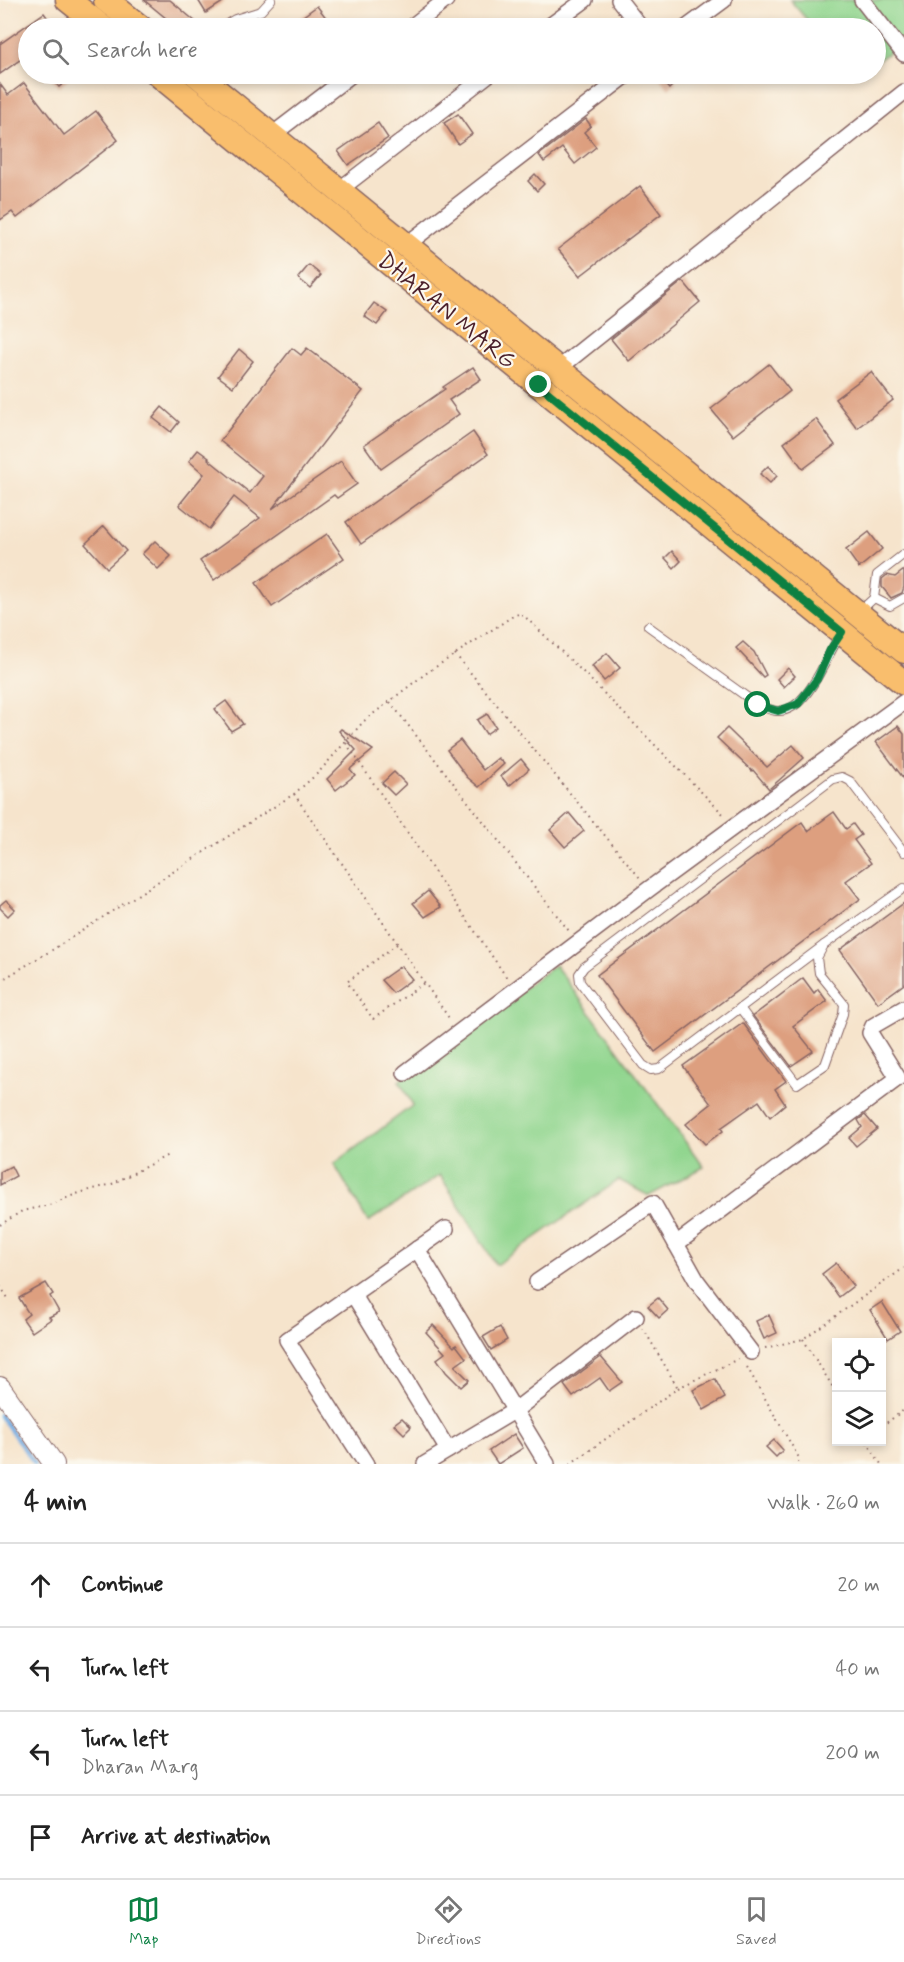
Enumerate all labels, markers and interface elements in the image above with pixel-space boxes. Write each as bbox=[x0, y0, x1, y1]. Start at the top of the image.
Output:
search box bbox=[18, 18, 886, 84]
icon: search bbox=[39, 35, 72, 68]
text: Search here bbox=[87, 37, 198, 65]
street label: DHARAN MARG bbox=[370, 246, 522, 377]
route end bbox=[525, 371, 551, 397]
route start bbox=[744, 691, 770, 717]
map controls bbox=[832, 1338, 886, 1446]
button: locate bbox=[832, 1338, 886, 1392]
button: layers bbox=[832, 1392, 886, 1446]
text: 4 min bbox=[24, 1486, 87, 1520]
text: Walk · 260 m bbox=[767, 1490, 880, 1517]
icon: ahead bbox=[24, 1569, 57, 1602]
text: Continue bbox=[81, 1571, 163, 1599]
text: 20 m bbox=[837, 1572, 880, 1599]
icon: left bbox=[24, 1653, 57, 1686]
text: Turn left bbox=[81, 1655, 169, 1683]
text: 40 m bbox=[836, 1656, 880, 1683]
text: Turn left bbox=[81, 1726, 169, 1754]
icon: left bbox=[24, 1737, 57, 1770]
text: 200 m bbox=[825, 1740, 880, 1767]
text: Dharan Marg bbox=[81, 1754, 198, 1781]
icon: arrive bbox=[24, 1821, 57, 1854]
text: Arrive at destination bbox=[81, 1823, 271, 1851]
tab: Map bbox=[127, 1893, 160, 1950]
tab: Directions bbox=[415, 1893, 481, 1950]
tab: Saved bbox=[736, 1893, 777, 1950]

